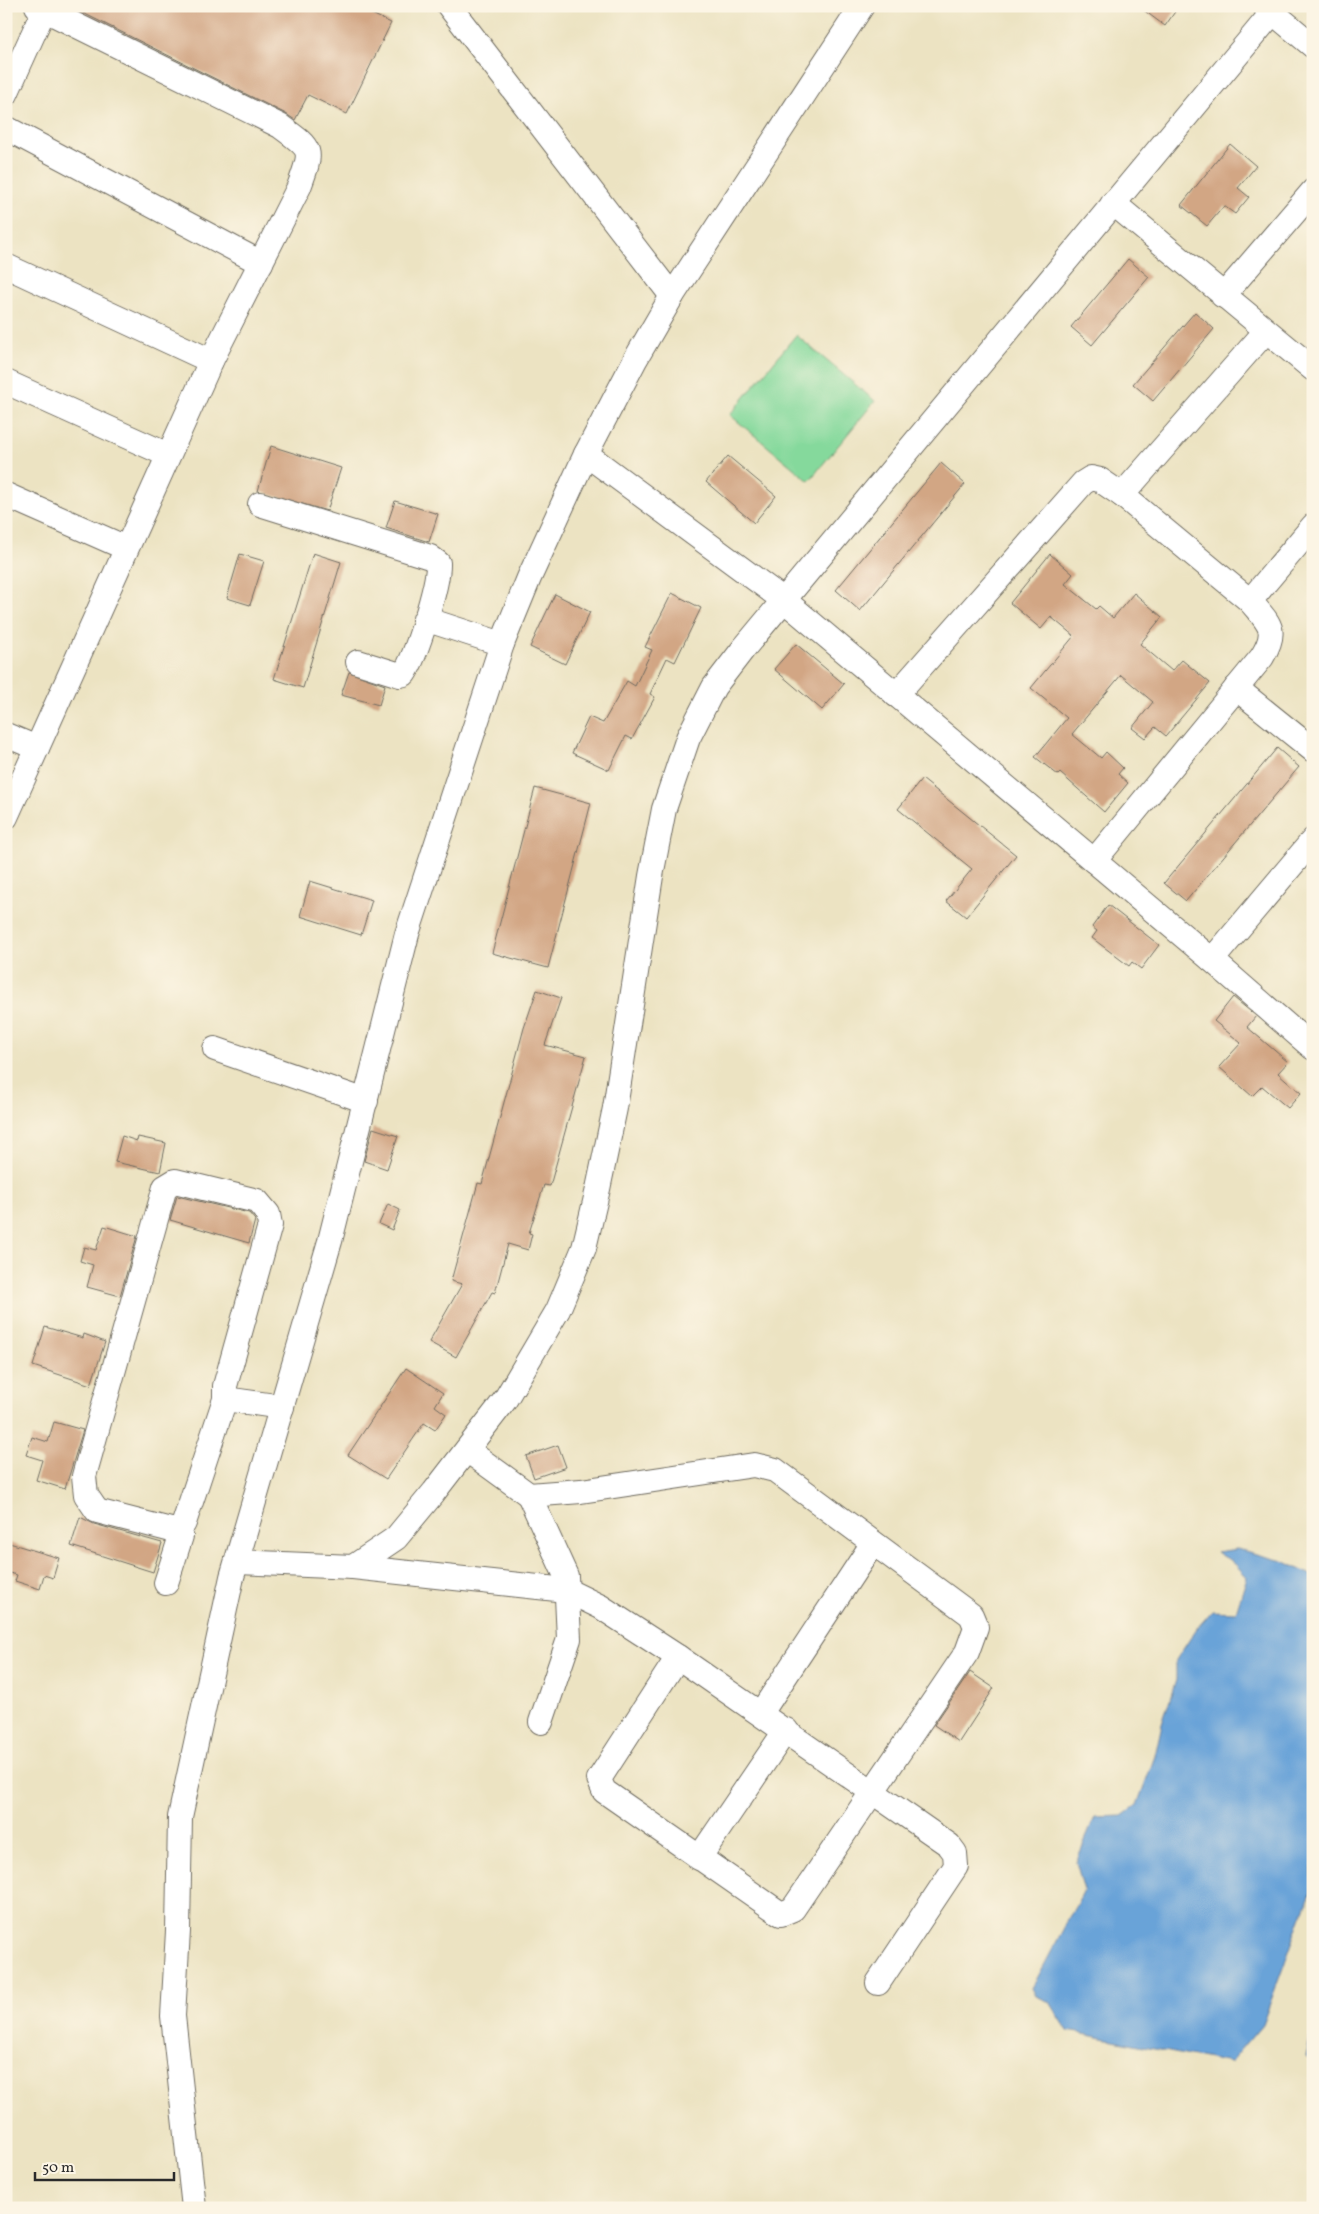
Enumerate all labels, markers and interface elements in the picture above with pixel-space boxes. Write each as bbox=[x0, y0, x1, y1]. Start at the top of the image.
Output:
scale bar bbox=[35, 2149, 174, 2181]
text: 50 m bbox=[42, 2158, 74, 2179]

